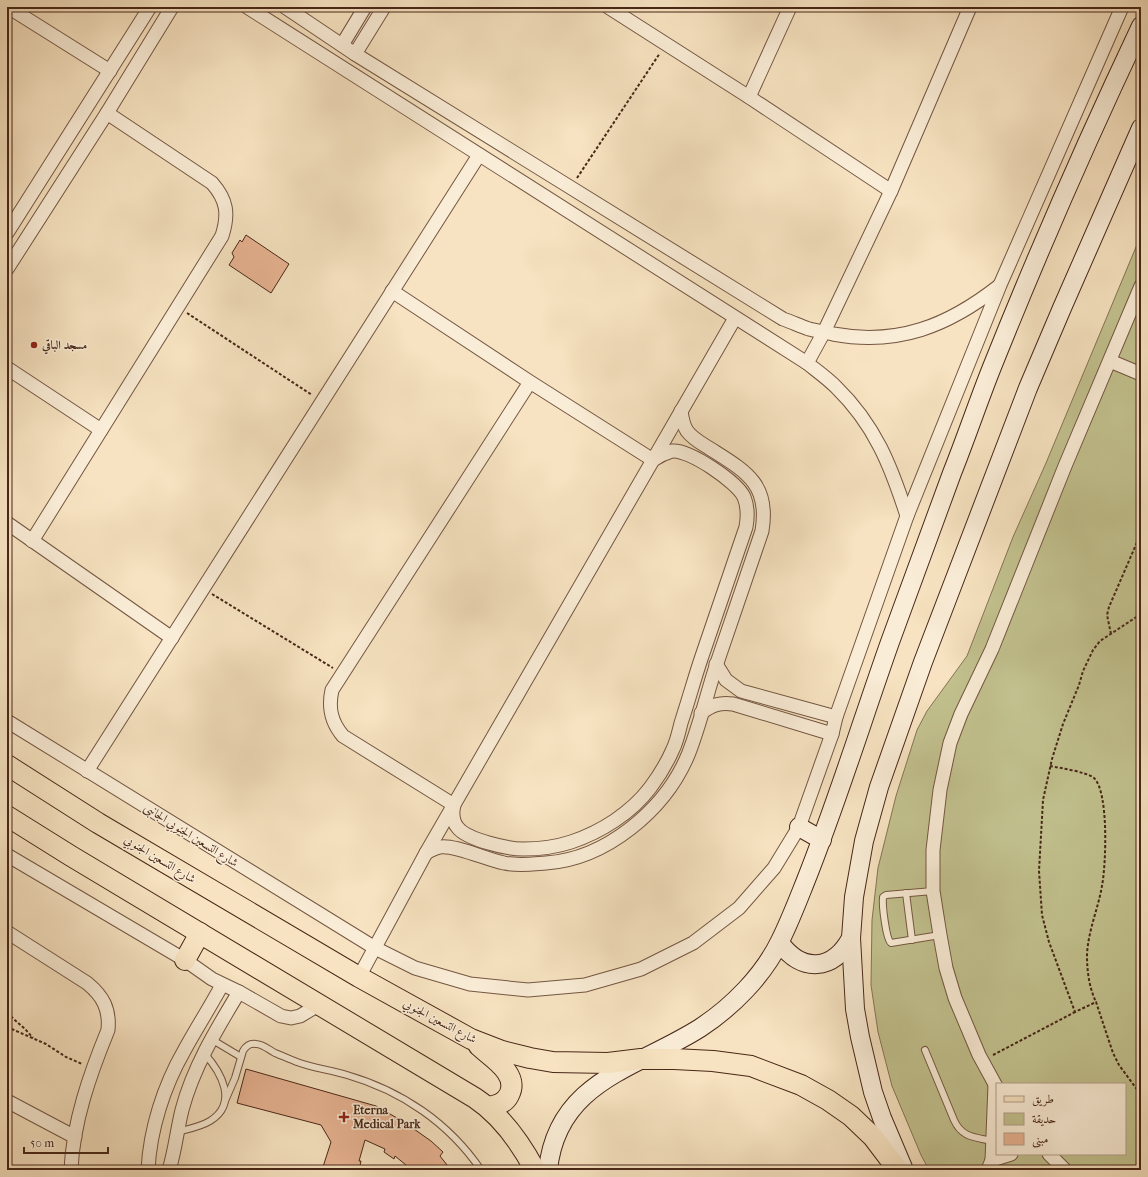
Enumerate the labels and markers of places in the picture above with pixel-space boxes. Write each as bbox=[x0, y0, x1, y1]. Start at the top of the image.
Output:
place label: مسجد الباقي bbox=[41, 338, 87, 355]
marker: مسجد الباقي bbox=[29, 340, 39, 350]
place label: Eterna Medical Park bbox=[352, 1103, 421, 1131]
marker: Eterna Medical Park bbox=[338, 1111, 350, 1123]

